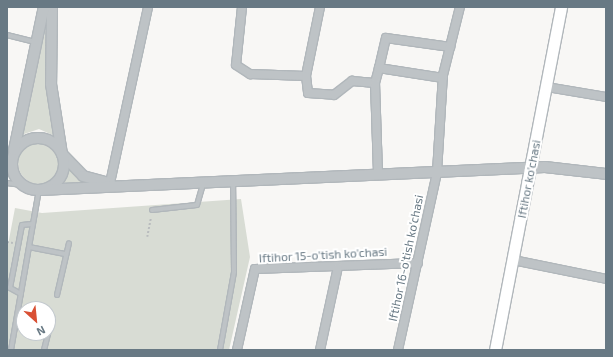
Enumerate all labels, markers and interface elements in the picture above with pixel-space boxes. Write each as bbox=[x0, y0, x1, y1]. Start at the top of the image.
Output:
street label: Iftihor ko'chasi bbox=[514, 138, 544, 220]
street label: Iftihor 16-o'tish ko'chasi bbox=[386, 193, 426, 323]
street label: Iftihor 15-o'tish ko'chasi bbox=[258, 244, 388, 266]
north arrow bbox=[16, 301, 56, 341]
text: N bbox=[35, 324, 48, 339]

